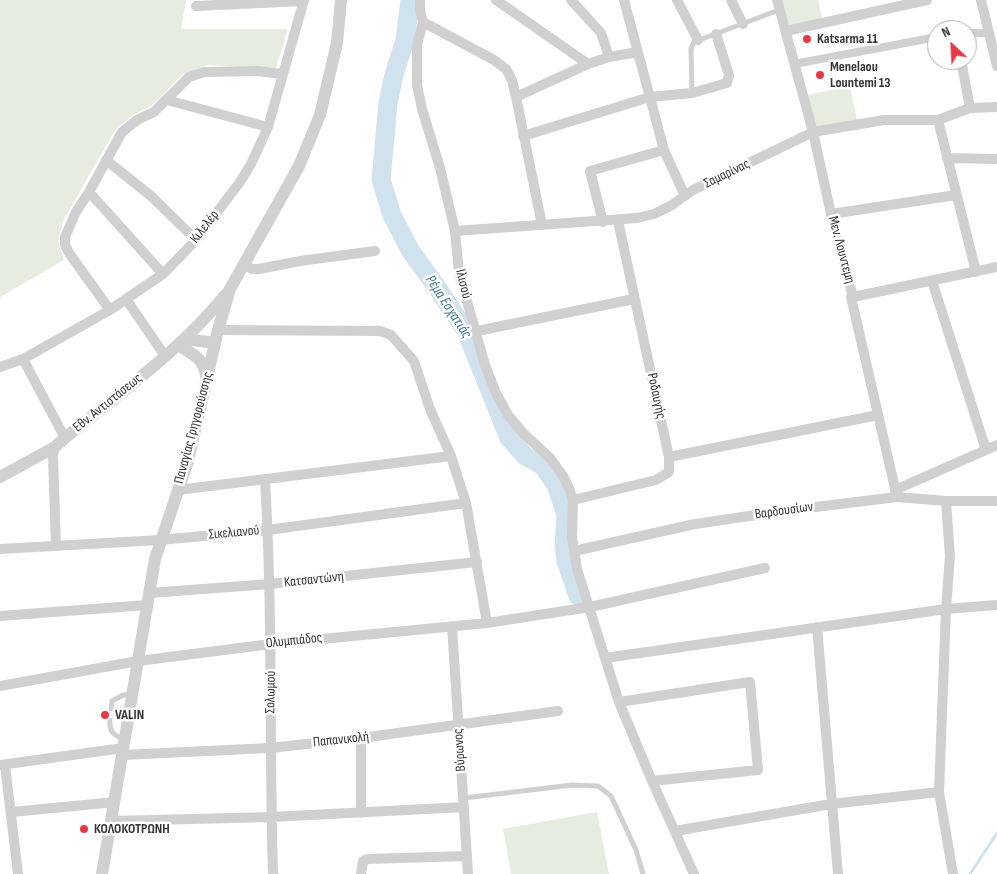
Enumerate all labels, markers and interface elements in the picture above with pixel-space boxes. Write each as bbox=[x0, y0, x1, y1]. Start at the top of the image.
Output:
north arrow bbox=[927, 20, 977, 70]
text: N bbox=[939, 23, 953, 41]
place label: Katsarma 11 bbox=[817, 31, 878, 47]
marker: Katsarma 11 bbox=[801, 33, 813, 45]
place label: Menelaou Lountemi 13 bbox=[830, 59, 891, 92]
marker: Menelaou Lountemi 13 bbox=[814, 69, 826, 81]
street label: Σαμαρίνας bbox=[701, 156, 753, 192]
street label: Κιλελέρ bbox=[187, 207, 223, 247]
street label: Μεν. Λουντεμη bbox=[824, 214, 858, 286]
street label: Ιλισού bbox=[451, 268, 475, 300]
water label: Ρέμα Εσχατιάς bbox=[421, 272, 475, 342]
street label: Εθν. Αντιστάσεως bbox=[70, 370, 146, 436]
street label: Παναγίας Γρηγορούσσης bbox=[171, 370, 217, 486]
street label: Ροδαυγής bbox=[643, 372, 669, 420]
street label: Βαρδουσίων bbox=[754, 499, 814, 523]
street label: Σικελιανού bbox=[208, 522, 260, 544]
street label: Κατσαντώνη bbox=[283, 569, 345, 591]
street label: Ολυμπιάδος bbox=[265, 630, 323, 652]
street label: Σολωμού bbox=[262, 671, 280, 713]
place label: VALIN bbox=[115, 707, 144, 723]
marker: VALIN bbox=[99, 709, 111, 721]
street label: Βύρωνος bbox=[450, 728, 470, 772]
street label: Παπανικολή bbox=[312, 729, 370, 751]
place label: ΚΟΛΟΚΟΤΡΩΝΗ bbox=[94, 821, 170, 837]
marker: ΚΟΛΟΚΟΤΡΩΝΗ bbox=[78, 823, 90, 835]

